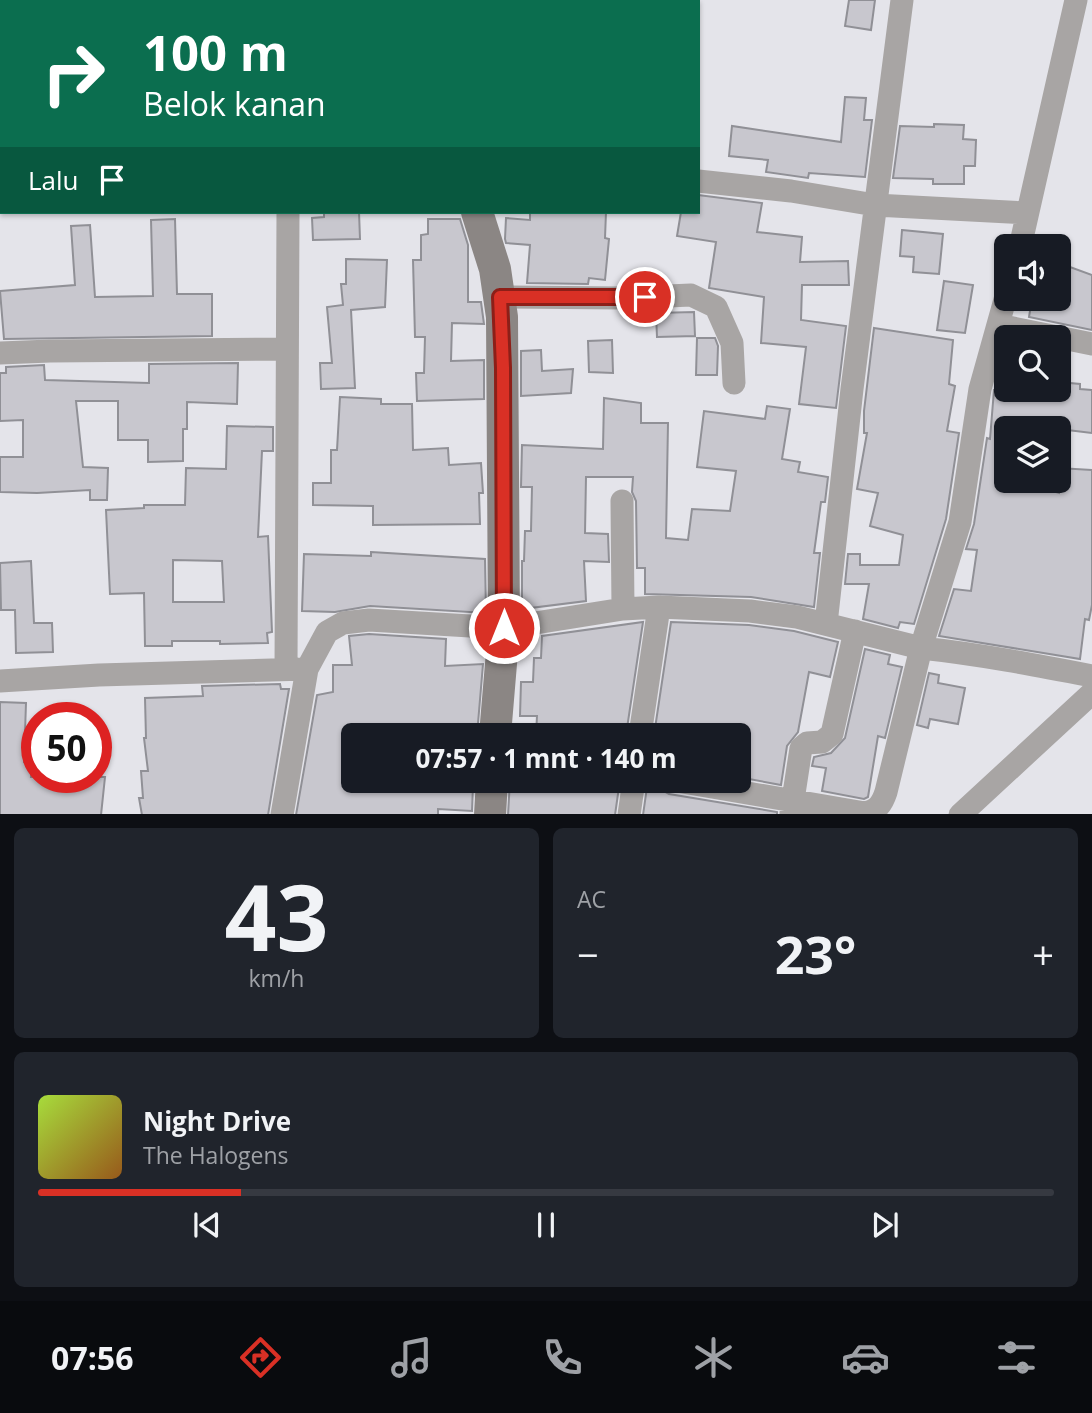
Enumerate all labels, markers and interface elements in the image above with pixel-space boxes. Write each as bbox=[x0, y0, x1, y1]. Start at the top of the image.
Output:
text: 100 m bbox=[143, 19, 288, 85]
icon: right bbox=[28, 28, 119, 119]
text: Belok kanan bbox=[143, 82, 326, 125]
icon: arrive bbox=[93, 161, 131, 199]
text: Lalu bbox=[28, 162, 79, 198]
map controls bbox=[994, 234, 1071, 493]
button: sound bbox=[994, 234, 1071, 311]
pin bbox=[615, 267, 675, 327]
icon: arrive bbox=[626, 278, 664, 316]
button: search bbox=[994, 325, 1071, 402]
button: layers bbox=[994, 416, 1071, 493]
position arrow bbox=[467, 591, 541, 665]
speed limit sign: 50 bbox=[21, 702, 112, 793]
text: 07:57 · 1 mnt · 140 m bbox=[415, 740, 677, 776]
text: 43 bbox=[224, 854, 329, 978]
text: AC bbox=[577, 883, 606, 915]
text: 23° bbox=[775, 918, 856, 989]
text: − bbox=[577, 928, 599, 980]
text: + bbox=[1032, 928, 1054, 980]
text: km/h bbox=[249, 962, 304, 994]
text: Night Drive bbox=[143, 1103, 291, 1139]
text: The Halogens bbox=[143, 1139, 289, 1171]
icon: previous bbox=[188, 1206, 226, 1244]
icon: pause bbox=[527, 1206, 565, 1244]
icon: next bbox=[866, 1206, 904, 1244]
icon: directions bbox=[236, 1333, 285, 1382]
icon: music bbox=[387, 1333, 436, 1382]
icon: phone bbox=[538, 1333, 587, 1382]
icon: climate bbox=[689, 1333, 738, 1382]
icon: car bbox=[841, 1333, 890, 1382]
icon: filters bbox=[992, 1333, 1041, 1382]
text: 07:56 bbox=[51, 1336, 133, 1379]

